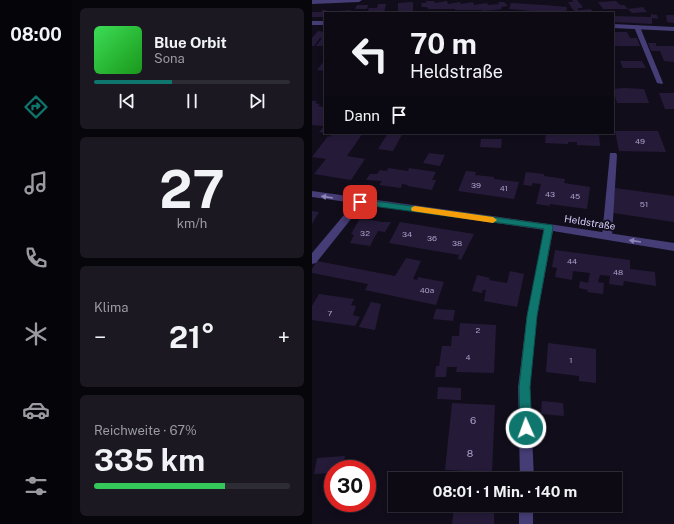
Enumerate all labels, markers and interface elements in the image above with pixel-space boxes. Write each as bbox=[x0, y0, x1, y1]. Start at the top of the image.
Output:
text: 08:00 bbox=[10, 24, 62, 45]
text: 70 m bbox=[410, 27, 477, 60]
icon: left bbox=[344, 28, 396, 80]
text: Blue Orbit bbox=[154, 34, 227, 51]
text: Sona bbox=[154, 51, 185, 66]
text: Heldstraße bbox=[410, 61, 503, 82]
icon: previous bbox=[116, 90, 138, 112]
icon: pause bbox=[181, 90, 203, 112]
icon: next bbox=[246, 90, 268, 112]
icon: directions bbox=[22, 93, 50, 121]
icon: arrive bbox=[388, 104, 410, 126]
text: Dann bbox=[344, 107, 380, 124]
house number: 49 bbox=[635, 136, 645, 146]
text: 27 bbox=[159, 159, 225, 220]
icon: music bbox=[22, 169, 50, 197]
house number: 39 bbox=[471, 180, 481, 190]
house number: 41 bbox=[500, 183, 508, 193]
pin bbox=[343, 185, 377, 219]
house number: 43 bbox=[545, 189, 555, 199]
icon: arrive bbox=[349, 191, 371, 213]
house number: 45 bbox=[570, 191, 580, 201]
one-way arrow bbox=[321, 193, 333, 199]
house number: 51 bbox=[640, 199, 648, 209]
street label: Heldstraße bbox=[564, 212, 617, 232]
text: km/h bbox=[177, 216, 207, 231]
house number: 32 bbox=[360, 228, 370, 238]
house number: 34 bbox=[402, 229, 412, 239]
house number: 36 bbox=[427, 233, 437, 243]
house number: 38 bbox=[452, 238, 462, 248]
one-way arrow bbox=[629, 238, 642, 244]
icon: phone bbox=[22, 244, 50, 272]
house number: 44 bbox=[567, 256, 577, 266]
house number: 48 bbox=[613, 267, 623, 277]
house number: 40a bbox=[420, 285, 434, 295]
text: Klima bbox=[94, 300, 128, 315]
house number: 7 bbox=[328, 308, 333, 318]
text: 21° bbox=[169, 319, 215, 355]
icon: climate bbox=[22, 320, 50, 348]
text: − bbox=[94, 324, 106, 350]
text: + bbox=[278, 324, 290, 350]
house number: 2 bbox=[476, 325, 481, 335]
house number: 4 bbox=[465, 352, 471, 362]
house number: 1 bbox=[569, 355, 573, 365]
icon: car bbox=[22, 396, 50, 424]
position arrow bbox=[505, 407, 547, 449]
house number: 6 bbox=[470, 414, 476, 426]
text: Reichweite · 67% bbox=[94, 423, 197, 438]
text: 335 km bbox=[94, 442, 205, 478]
house number: 8 bbox=[467, 447, 473, 459]
speed limit sign: 30 bbox=[324, 460, 376, 512]
icon: filters bbox=[22, 472, 50, 500]
text: 08:01 · 1 Min. · 140 m bbox=[433, 483, 577, 500]

